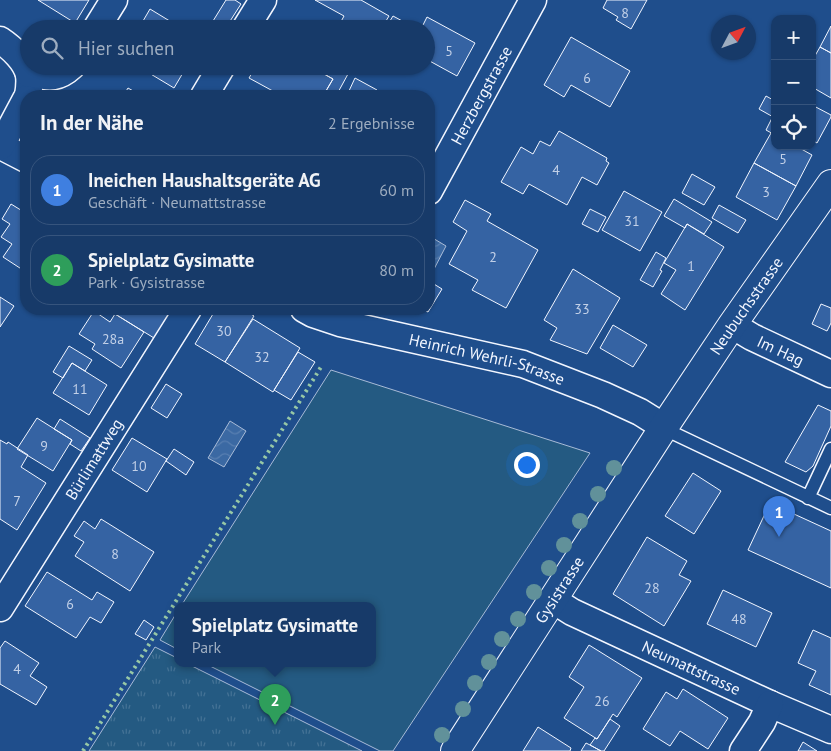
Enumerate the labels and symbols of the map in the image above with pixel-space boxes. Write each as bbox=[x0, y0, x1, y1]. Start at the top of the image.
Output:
house number: 8 bbox=[621, 4, 629, 22]
north arrow bbox=[711, 15, 756, 60]
house number: 5 bbox=[445, 42, 453, 60]
street label: Herzbergstrasse bbox=[446, 42, 516, 148]
house number: 6 bbox=[583, 69, 591, 87]
house number: 5 bbox=[779, 150, 787, 168]
house number: 4 bbox=[552, 161, 560, 179]
house number: 3 bbox=[762, 183, 770, 201]
house number: 31 bbox=[624, 212, 640, 230]
house number: 2 bbox=[489, 248, 497, 266]
street label: Neubuchsstrasse bbox=[705, 253, 787, 358]
house number: 1 bbox=[687, 257, 695, 275]
house number: 33 bbox=[574, 300, 590, 318]
house number: 30 bbox=[216, 322, 232, 340]
street label: Heinrich Wehrli-Strasse bbox=[407, 329, 568, 389]
house number: 28a bbox=[102, 330, 124, 348]
street label: Im Hag bbox=[754, 331, 807, 370]
house number: 32 bbox=[254, 348, 270, 366]
house number: 11 bbox=[72, 380, 88, 398]
street label: Bürlimattweg bbox=[61, 415, 127, 503]
house number: 9 bbox=[40, 437, 48, 455]
your location bbox=[514, 452, 540, 478]
house number: 10 bbox=[131, 457, 147, 475]
house number: 7 bbox=[13, 492, 21, 510]
pin: 1 bbox=[763, 496, 795, 537]
house number: 8 bbox=[111, 545, 119, 563]
street label: Gysistrasse bbox=[530, 552, 588, 627]
house number: 28 bbox=[644, 579, 660, 597]
house number: 6 bbox=[66, 595, 74, 613]
house number: 48 bbox=[731, 610, 747, 628]
street label: Neumattstrasse bbox=[639, 636, 744, 699]
house number: 4 bbox=[13, 660, 21, 678]
pin: 2 bbox=[259, 684, 291, 725]
house number: 26 bbox=[594, 692, 610, 710]

